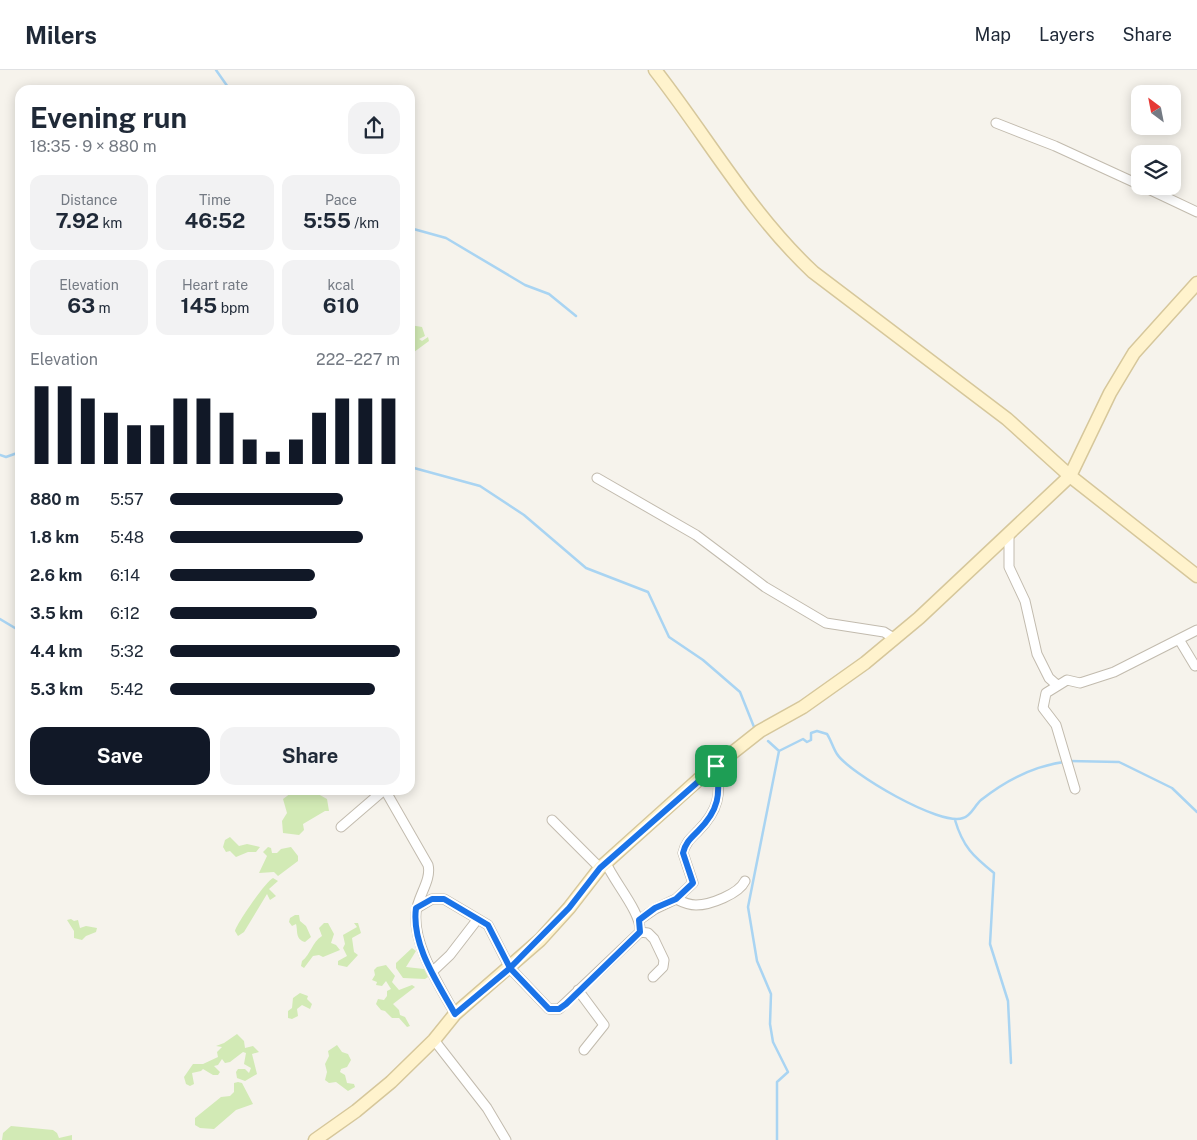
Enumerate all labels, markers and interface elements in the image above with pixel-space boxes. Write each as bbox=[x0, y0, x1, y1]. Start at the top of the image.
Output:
text: Milers bbox=[25, 21, 97, 49]
text: Map bbox=[975, 24, 1011, 45]
text: Layers bbox=[1039, 24, 1095, 45]
text: Share bbox=[1123, 24, 1172, 45]
north arrow bbox=[1131, 85, 1181, 135]
map controls bbox=[1131, 85, 1181, 195]
text: Evening run bbox=[30, 101, 187, 134]
button: share bbox=[348, 102, 400, 154]
text: 18:35 · 9 × 880 m bbox=[30, 137, 157, 156]
button: layers bbox=[1131, 145, 1181, 195]
text: Distance bbox=[61, 192, 117, 208]
text: Time bbox=[199, 192, 231, 208]
text: Pace bbox=[325, 192, 357, 208]
text: 7.92 bbox=[56, 208, 99, 233]
text: 46:52 bbox=[185, 208, 245, 233]
text: 5:55 bbox=[303, 208, 351, 233]
text: km bbox=[99, 215, 122, 231]
text: /km bbox=[351, 215, 379, 231]
text: Elevation bbox=[59, 277, 119, 293]
text: Heart rate bbox=[182, 277, 248, 293]
text: kcal bbox=[327, 277, 355, 293]
text: 63 bbox=[67, 293, 95, 318]
text: 145 bbox=[181, 293, 217, 318]
text: 610 bbox=[323, 293, 359, 318]
text: m bbox=[95, 300, 111, 316]
text: bpm bbox=[217, 300, 249, 316]
text: Elevation bbox=[30, 350, 98, 369]
text: 222–227 m bbox=[316, 350, 400, 369]
text: 880 m bbox=[30, 490, 80, 509]
text: 5:57 bbox=[110, 490, 144, 509]
text: 1.8 km bbox=[30, 528, 79, 547]
text: 5:48 bbox=[110, 528, 144, 547]
text: 2.6 km bbox=[30, 566, 82, 585]
text: 6:14 bbox=[110, 566, 140, 585]
text: 3.5 km bbox=[30, 604, 83, 623]
text: 6:12 bbox=[110, 604, 140, 623]
text: 4.4 km bbox=[30, 642, 82, 661]
text: 5:32 bbox=[110, 642, 143, 661]
text: 5.3 km bbox=[30, 680, 83, 699]
text: 5:42 bbox=[110, 680, 143, 699]
button: Save bbox=[30, 727, 210, 785]
button: Share bbox=[220, 727, 400, 785]
pin bbox=[695, 745, 737, 787]
icon: arrive bbox=[702, 752, 730, 780]

